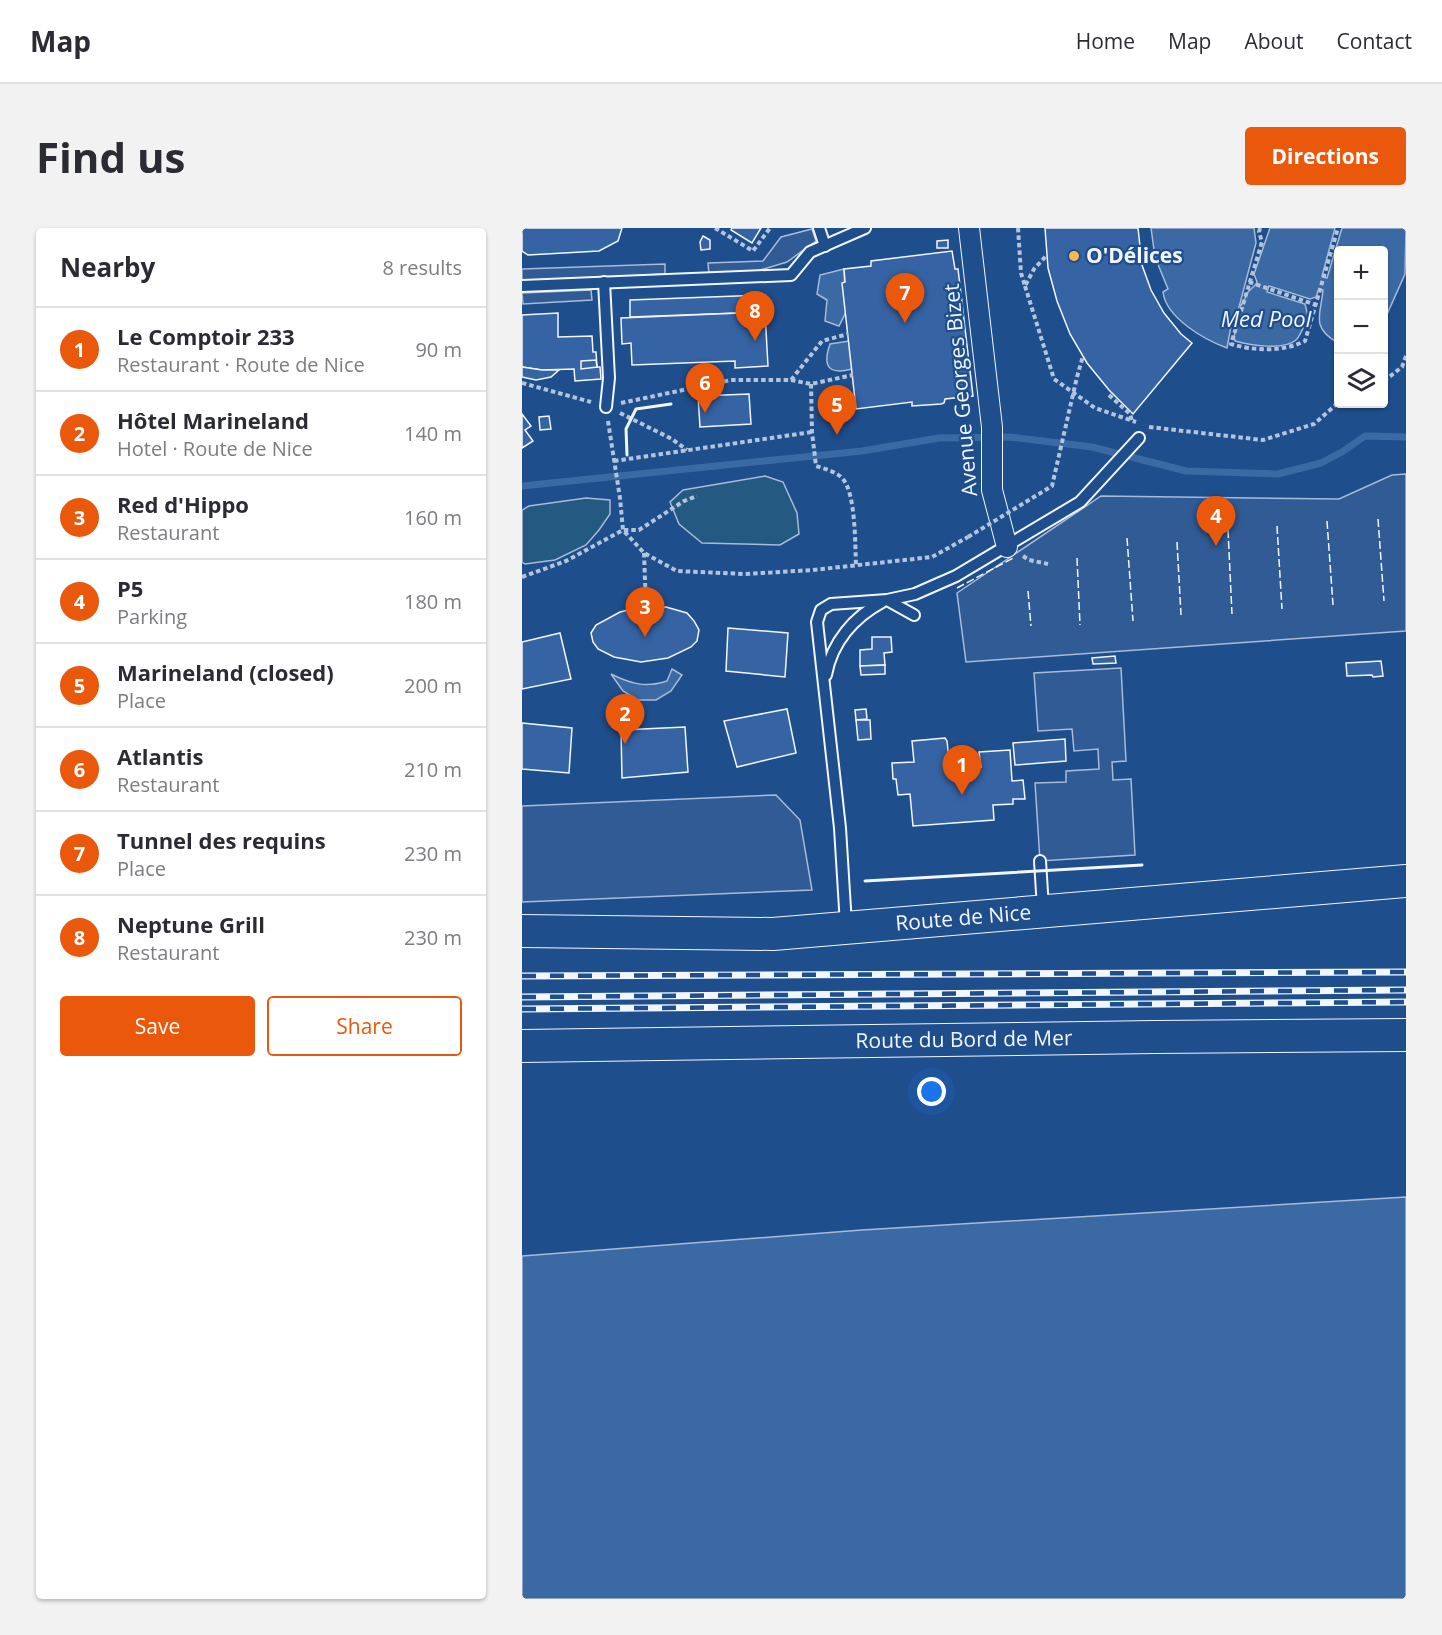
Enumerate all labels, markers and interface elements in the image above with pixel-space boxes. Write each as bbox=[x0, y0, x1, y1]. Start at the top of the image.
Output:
text: Map bbox=[30, 22, 91, 60]
text: Home bbox=[1076, 27, 1135, 55]
text: Map bbox=[1168, 27, 1211, 55]
text: About bbox=[1244, 27, 1304, 55]
text: Contact bbox=[1337, 27, 1412, 55]
button: Directions bbox=[1245, 127, 1406, 185]
text: Find us bbox=[36, 128, 185, 185]
place label: O'Délices bbox=[1086, 241, 1183, 269]
map controls bbox=[1334, 246, 1388, 408]
button: + bbox=[1334, 246, 1388, 300]
text: Nearby bbox=[60, 249, 155, 285]
marker: O'Délices bbox=[1067, 249, 1081, 263]
text: 8 results bbox=[382, 254, 462, 281]
pin: 7 bbox=[886, 274, 925, 323]
street label: Avenue Georges Bizet bbox=[937, 283, 983, 498]
pin: 8 bbox=[736, 291, 774, 341]
button: − bbox=[1334, 300, 1388, 354]
water label: Med Pool bbox=[1221, 303, 1312, 333]
text: Le Comptoir 233 bbox=[117, 321, 295, 351]
text: 1 bbox=[74, 336, 85, 363]
text: 90 m bbox=[415, 336, 462, 363]
text: Restaurant · Route de Nice bbox=[117, 351, 365, 378]
button: layers bbox=[1334, 354, 1388, 408]
pin: 6 bbox=[686, 364, 724, 413]
pin: 5 bbox=[818, 386, 856, 435]
text: Hôtel Marineland bbox=[117, 405, 309, 435]
text: 2 bbox=[74, 420, 85, 447]
text: 140 m bbox=[404, 420, 462, 447]
text: Hotel · Route de Nice bbox=[117, 435, 313, 462]
text: Red d'Hippo bbox=[117, 489, 249, 519]
pin: 4 bbox=[1196, 496, 1236, 546]
text: 3 bbox=[74, 504, 85, 531]
text: 160 m bbox=[404, 504, 462, 531]
text: Restaurant bbox=[117, 519, 219, 546]
text: P5 bbox=[117, 573, 143, 603]
text: 4 bbox=[74, 588, 85, 615]
text: 180 m bbox=[404, 588, 462, 615]
pin: 3 bbox=[626, 588, 664, 637]
text: Parking bbox=[117, 603, 187, 630]
text: Marineland (closed) bbox=[117, 657, 334, 687]
text: 5 bbox=[74, 672, 85, 699]
text: 200 m bbox=[404, 672, 462, 699]
text: Place bbox=[117, 687, 166, 714]
pin: 2 bbox=[606, 694, 644, 744]
text: Atlantis bbox=[117, 741, 203, 771]
pin: 1 bbox=[942, 746, 982, 795]
text: 6 bbox=[74, 756, 85, 783]
text: 210 m bbox=[404, 756, 462, 783]
text: Restaurant bbox=[117, 771, 219, 798]
text: Tunnel des requins bbox=[117, 825, 326, 855]
text: 7 bbox=[74, 840, 85, 867]
text: 230 m bbox=[404, 840, 462, 867]
text: Place bbox=[117, 855, 166, 882]
street label: Route de Nice bbox=[894, 897, 1032, 937]
text: Neptune Grill bbox=[117, 909, 265, 939]
text: 8 bbox=[74, 924, 85, 951]
text: 230 m bbox=[404, 924, 462, 951]
text: Restaurant bbox=[117, 939, 219, 966]
button: Save bbox=[60, 996, 255, 1056]
button: Share bbox=[267, 996, 462, 1056]
street label: Route du Bord de Mer bbox=[855, 1023, 1073, 1054]
your location bbox=[917, 1077, 946, 1106]

